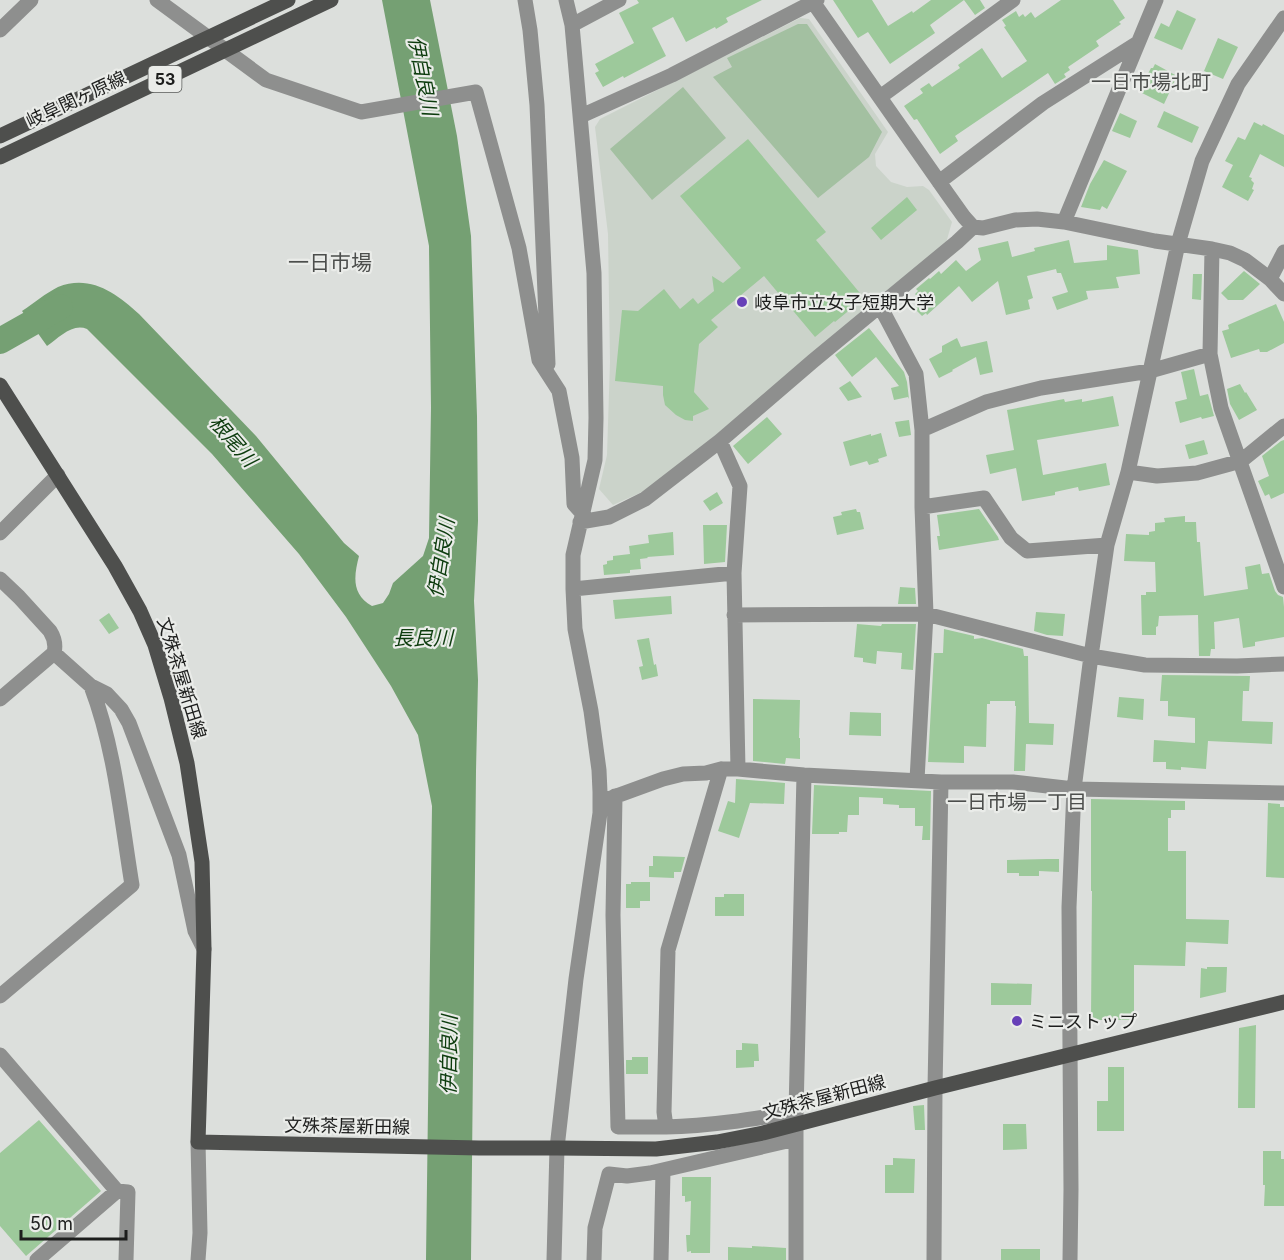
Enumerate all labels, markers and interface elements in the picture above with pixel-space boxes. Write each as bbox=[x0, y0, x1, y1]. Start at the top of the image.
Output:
water label: 伊自良川 bbox=[404, 34, 443, 120]
road number: 53 bbox=[148, 66, 182, 92]
street label: 岐阜関ヶ原線 bbox=[23, 67, 129, 131]
district label: 一日市場北町 bbox=[1091, 70, 1211, 94]
district label: 一日市場 bbox=[288, 250, 372, 275]
place label: 岐阜市立女子短期大学 bbox=[754, 292, 934, 313]
marker: 岐阜市立女子短期大学 bbox=[735, 295, 749, 309]
water label: 根尾川 bbox=[204, 410, 263, 473]
water label: 伊自良川 bbox=[423, 515, 459, 599]
street label: 文殊茶屋新田線 bbox=[154, 615, 210, 741]
water label: 長良川 bbox=[393, 626, 455, 650]
district label: 一日市場一丁目 bbox=[947, 790, 1087, 814]
place label: ミニストップ bbox=[1029, 1011, 1137, 1032]
water label: 伊自良川 bbox=[436, 1013, 462, 1095]
marker: ミニストップ bbox=[1010, 1014, 1024, 1028]
street label: 文殊茶屋新田線 bbox=[760, 1071, 888, 1123]
street label: 文殊茶屋新田線 bbox=[284, 1114, 410, 1138]
scale bar bbox=[21, 1203, 126, 1241]
text: 50 m bbox=[30, 1213, 73, 1234]

